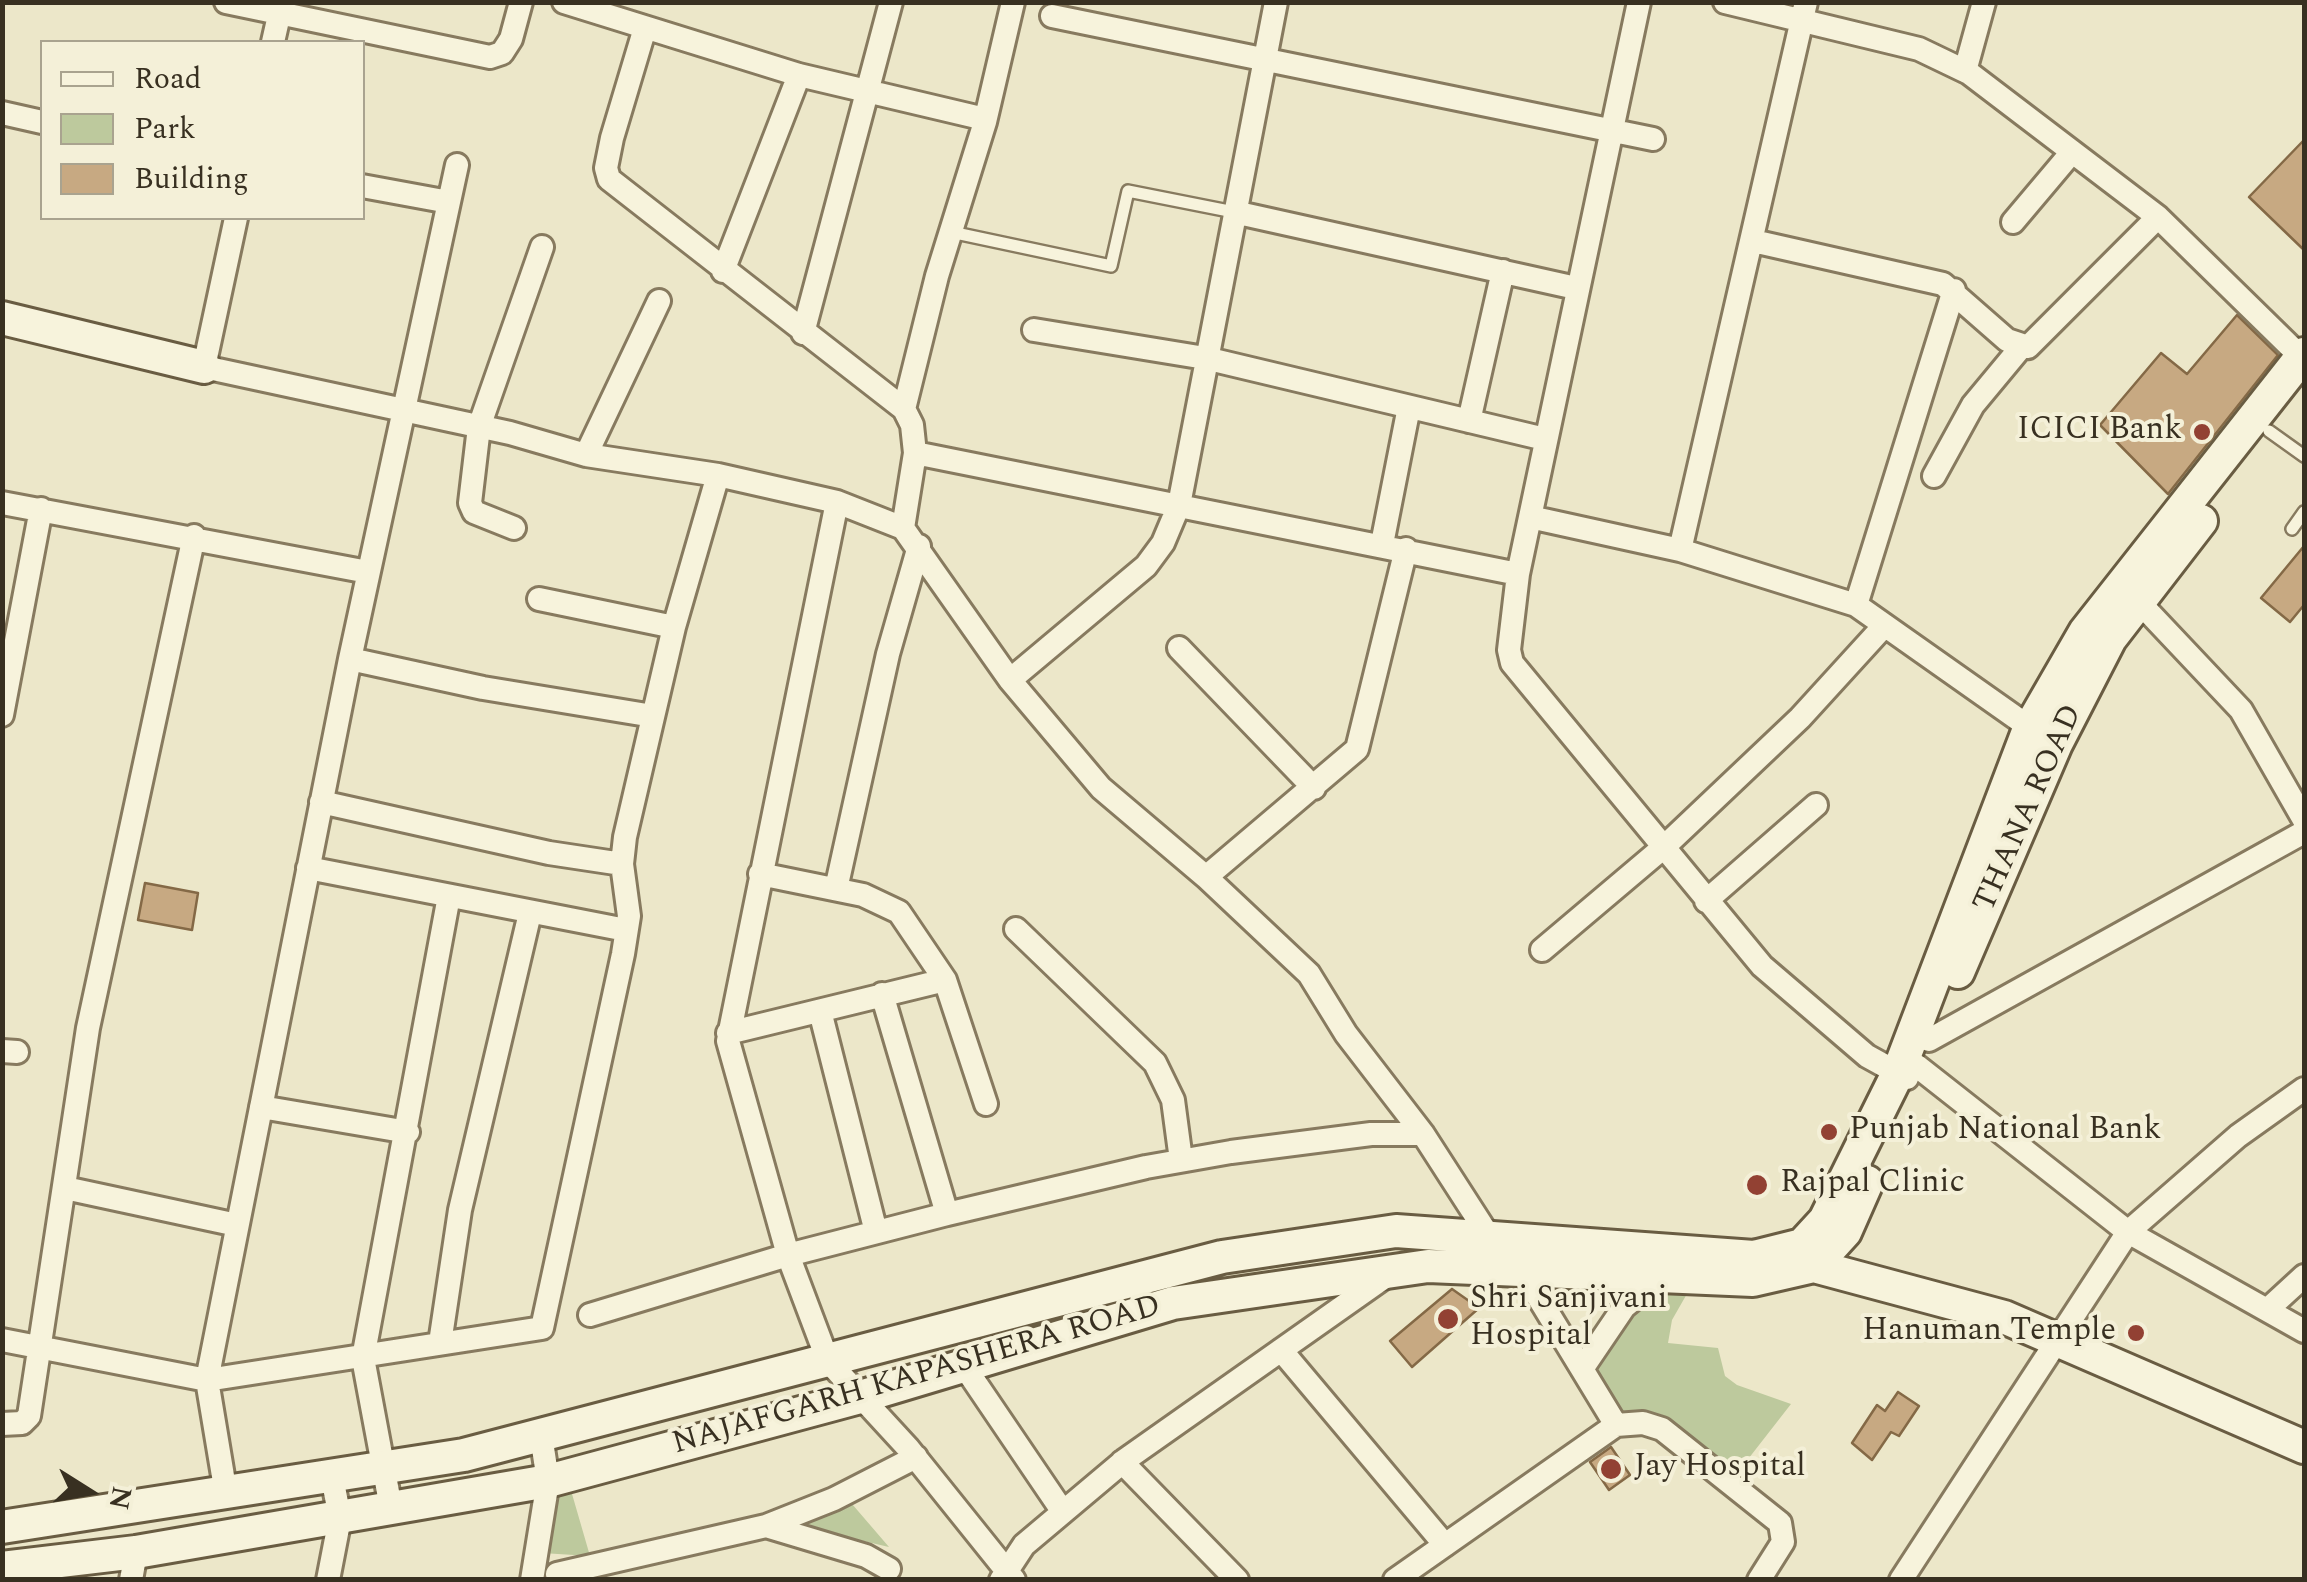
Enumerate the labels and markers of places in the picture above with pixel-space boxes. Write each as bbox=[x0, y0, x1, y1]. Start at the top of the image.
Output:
place label: ICICI Bank bbox=[2017, 413, 2182, 451]
marker: ICICI Bank bbox=[2191, 421, 2213, 443]
place label: Punjab National Bank bbox=[1849, 1113, 2161, 1151]
marker: Punjab National Bank bbox=[1818, 1121, 1840, 1143]
place label: Rajpal Clinic bbox=[1780, 1166, 1965, 1204]
marker: Rajpal Clinic bbox=[1744, 1172, 1770, 1198]
place label: Shri Sanjivani Hospital bbox=[1470, 1282, 1668, 1357]
marker: Shri Sanjivani Hospital bbox=[1435, 1306, 1461, 1332]
place label: Hanuman Temple bbox=[1862, 1314, 2116, 1352]
marker: Hanuman Temple bbox=[2125, 1322, 2147, 1344]
place label: Jay Hospital bbox=[1634, 1450, 1806, 1488]
marker: Jay Hospital bbox=[1598, 1456, 1624, 1482]

